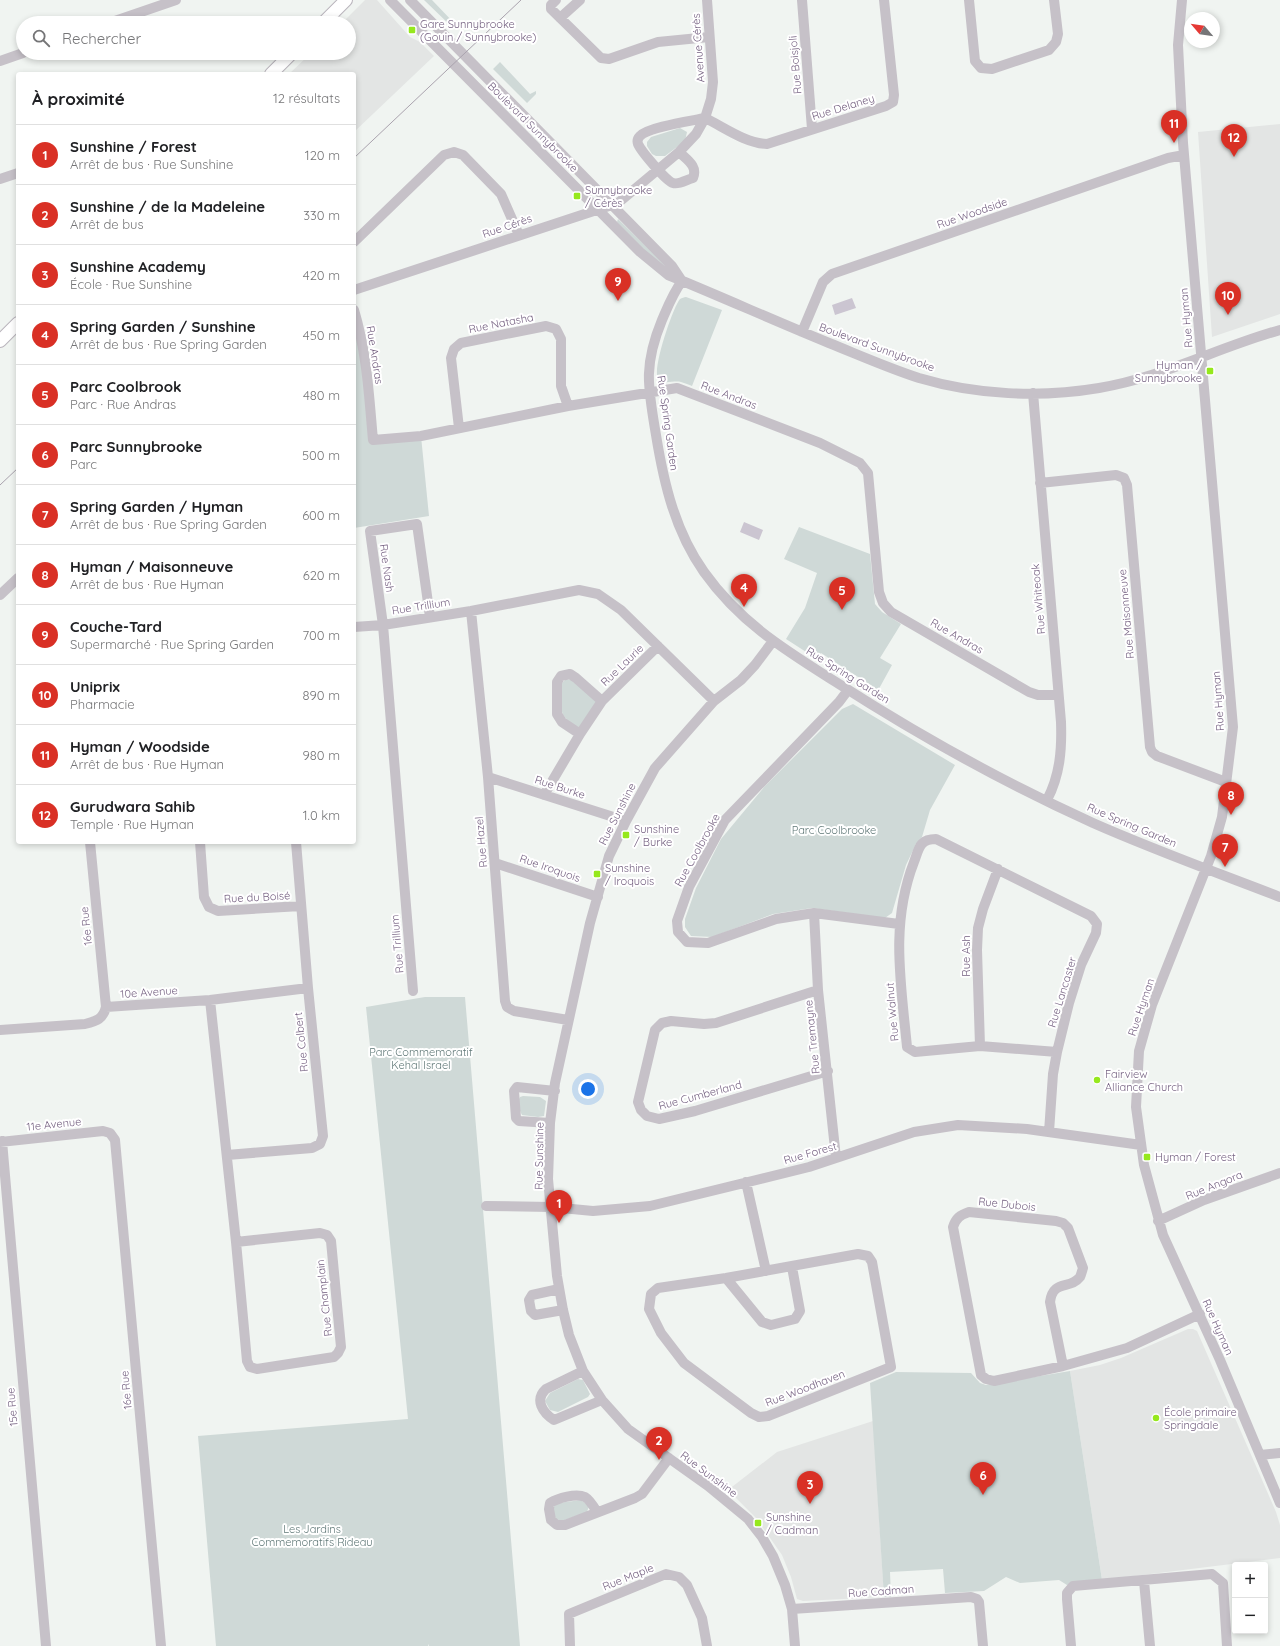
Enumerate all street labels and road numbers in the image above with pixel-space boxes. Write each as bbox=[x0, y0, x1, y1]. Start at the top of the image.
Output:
street label: Avenue Cérès bbox=[689, 13, 707, 83]
street label: Rue Boisjoli bbox=[785, 35, 805, 95]
street label: Boulevard Sunnybrooke bbox=[485, 79, 581, 175]
street label: Rue Delaney bbox=[810, 91, 876, 123]
street label: Rue Woodside bbox=[935, 194, 1009, 232]
street label: Rue Cérès bbox=[480, 211, 534, 241]
street label: Rue Hyman bbox=[1176, 288, 1196, 348]
street label: Rue Natasha bbox=[467, 310, 535, 336]
street label: Boulevard Sunnybrooke bbox=[817, 320, 937, 374]
street label: Rue Andras bbox=[363, 325, 387, 385]
street label: Rue Spring Garden bbox=[654, 374, 682, 472]
street label: Rue Andras bbox=[699, 378, 759, 412]
street label: Rue Nash bbox=[377, 543, 397, 593]
street label: Rue Whiteoak bbox=[1028, 563, 1048, 635]
street label: Rue Maisonneuve bbox=[1115, 569, 1137, 659]
street label: Rue Trillium bbox=[391, 594, 451, 618]
street label: Rue Andras bbox=[928, 615, 986, 657]
street label: Rue Laurie bbox=[598, 641, 646, 689]
street label: Rue Spring Garden bbox=[804, 644, 892, 706]
street label: Rue Hyman bbox=[1209, 671, 1227, 731]
street label: Rue Burke bbox=[533, 772, 587, 802]
street label: Rue Sunshine bbox=[595, 781, 639, 847]
street label: Rue Spring Garden bbox=[1085, 800, 1179, 850]
street label: Rue Coolbrooke bbox=[671, 811, 723, 889]
street label: Rue Hazel bbox=[472, 816, 490, 868]
street label: Rue Iroquois bbox=[518, 851, 582, 885]
street label: Rue du Boisé bbox=[223, 888, 291, 906]
street label: 16e Rue bbox=[77, 906, 95, 946]
street label: Rue Trillium bbox=[387, 914, 407, 974]
street label: Rue Ash bbox=[959, 935, 973, 977]
street label: Rue Lancaster bbox=[1045, 954, 1080, 1029]
street label: Rue Hyman bbox=[1125, 976, 1157, 1038]
street label: Rue Walnut bbox=[882, 982, 902, 1042]
street label: 10e Avenue bbox=[120, 983, 178, 1001]
street label: Rue Tremayne bbox=[801, 999, 823, 1075]
street label: Rue Colbert bbox=[291, 1011, 311, 1073]
street label: Rue Cumberland bbox=[657, 1077, 743, 1113]
street label: 11e Avenue bbox=[26, 1114, 82, 1134]
street label: Rue Sunshine bbox=[531, 1122, 547, 1190]
street label: Rue Forest bbox=[782, 1139, 838, 1167]
street label: Rue Angora bbox=[1183, 1167, 1245, 1203]
street label: Rue Dubois bbox=[978, 1194, 1036, 1214]
street label: Rue Champlain bbox=[313, 1259, 335, 1337]
street label: Rue Hyman bbox=[1199, 1297, 1237, 1357]
street label: Rue Woodhaven bbox=[763, 1366, 847, 1410]
street label: 16e Rue bbox=[117, 1370, 135, 1410]
street label: 15e Rue bbox=[3, 1387, 21, 1427]
street label: Rue Sunshine bbox=[678, 1448, 740, 1500]
street label: Rue Maple bbox=[600, 1560, 656, 1594]
street label: Rue Cadman bbox=[847, 1582, 915, 1600]

